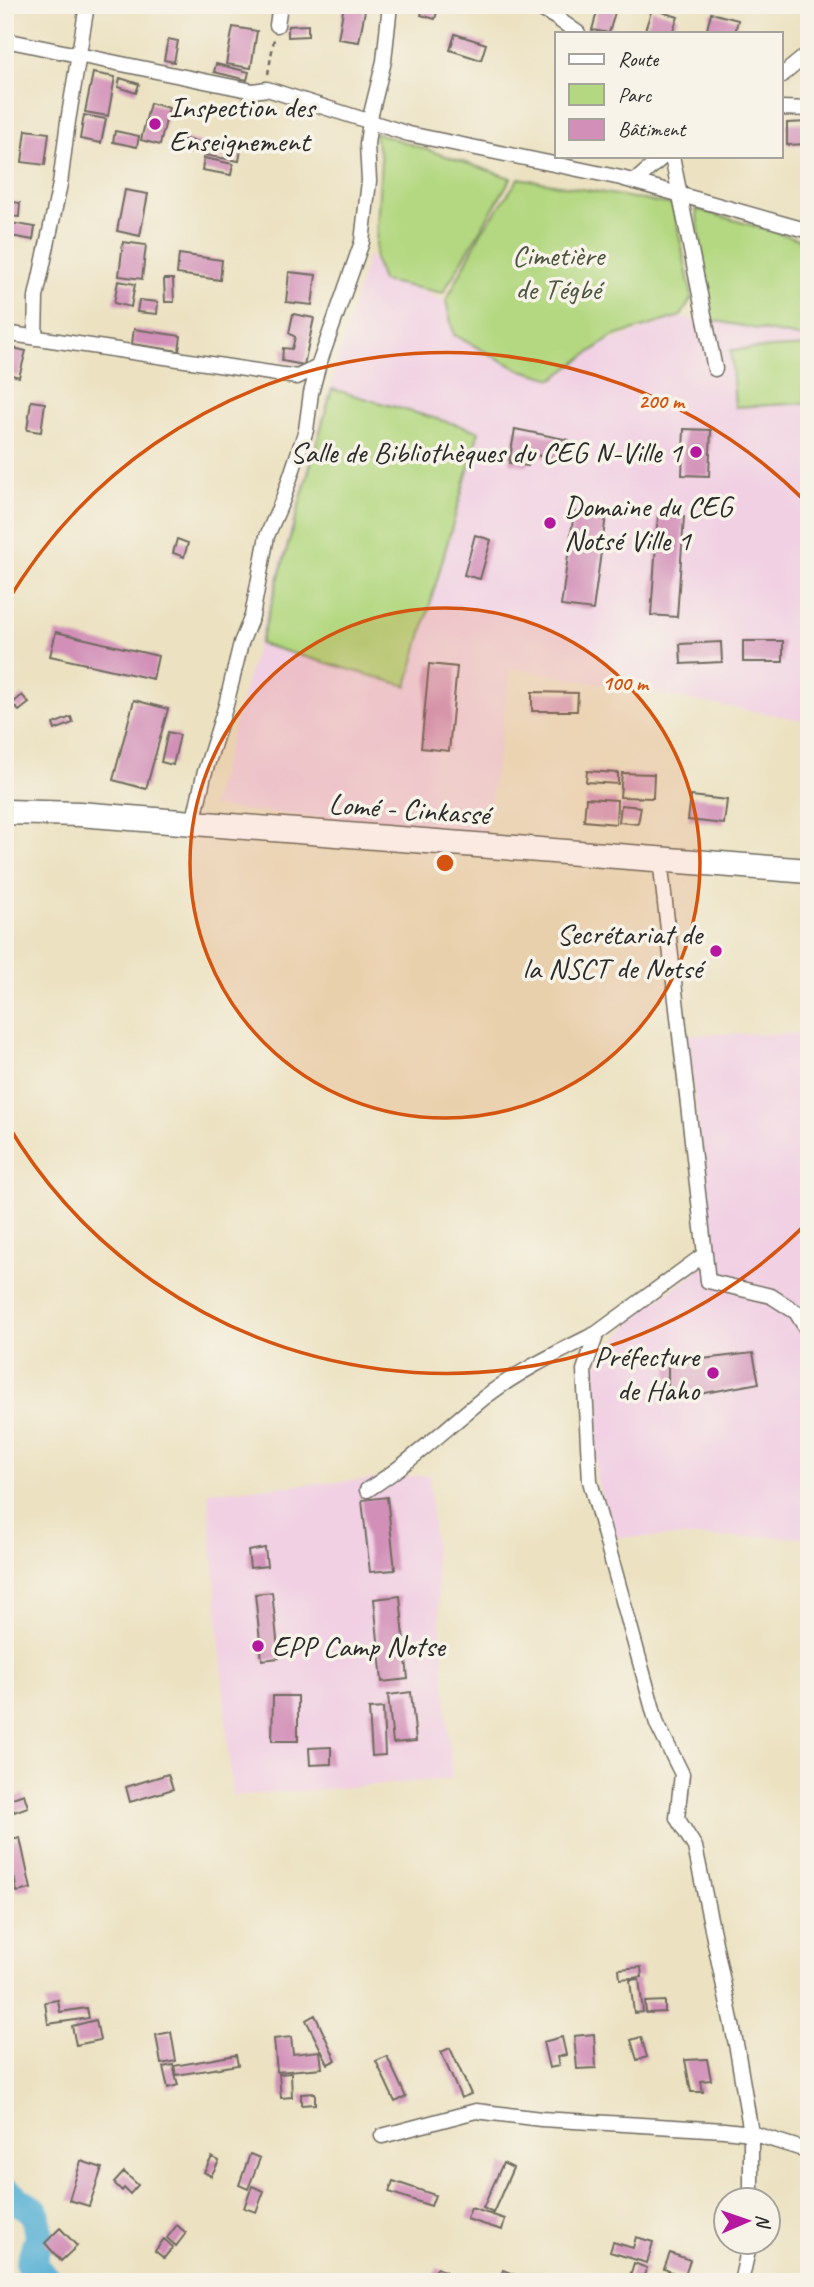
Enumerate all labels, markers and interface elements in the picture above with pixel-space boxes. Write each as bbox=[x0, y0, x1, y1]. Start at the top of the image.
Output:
legend bbox=[555, 32, 782, 158]
text: Route bbox=[618, 46, 659, 72]
text: Parc bbox=[618, 82, 653, 108]
place label: Inspection des Enseignement bbox=[169, 88, 318, 160]
marker: Inspection des Enseignement bbox=[147, 116, 163, 132]
text: Bâtiment bbox=[618, 116, 687, 142]
park label: Cimetière de Tégbé bbox=[512, 236, 606, 308]
text: 200 m bbox=[638, 388, 686, 414]
place label: Salle de Bibliothèques du CEG N-Ville 1 bbox=[290, 433, 683, 471]
marker: Salle de Bibliothèques du CEG N-Ville 1 bbox=[688, 444, 704, 460]
place label: Domaine du CEG Notsé Ville 1 bbox=[564, 487, 735, 559]
marker: Domaine du CEG Notsé Ville 1 bbox=[542, 515, 558, 531]
text: 100 m bbox=[602, 670, 650, 696]
street label: Lomé - Cinkassé bbox=[328, 784, 495, 834]
centre of rings bbox=[433, 851, 457, 875]
place label: Secrétariat de la NSCT de Notsé bbox=[523, 915, 706, 987]
marker: Secrétariat de la NSCT de Notsé bbox=[708, 943, 724, 959]
place label: Préfecture de Haho bbox=[594, 1337, 701, 1409]
marker: Préfecture de Haho bbox=[705, 1365, 721, 1381]
place label: EPP Camp Notse bbox=[272, 1627, 447, 1665]
marker: EPP Camp Notse bbox=[250, 1638, 266, 1654]
north arrow bbox=[712, 2186, 782, 2256]
text: N bbox=[751, 2214, 775, 2230]

